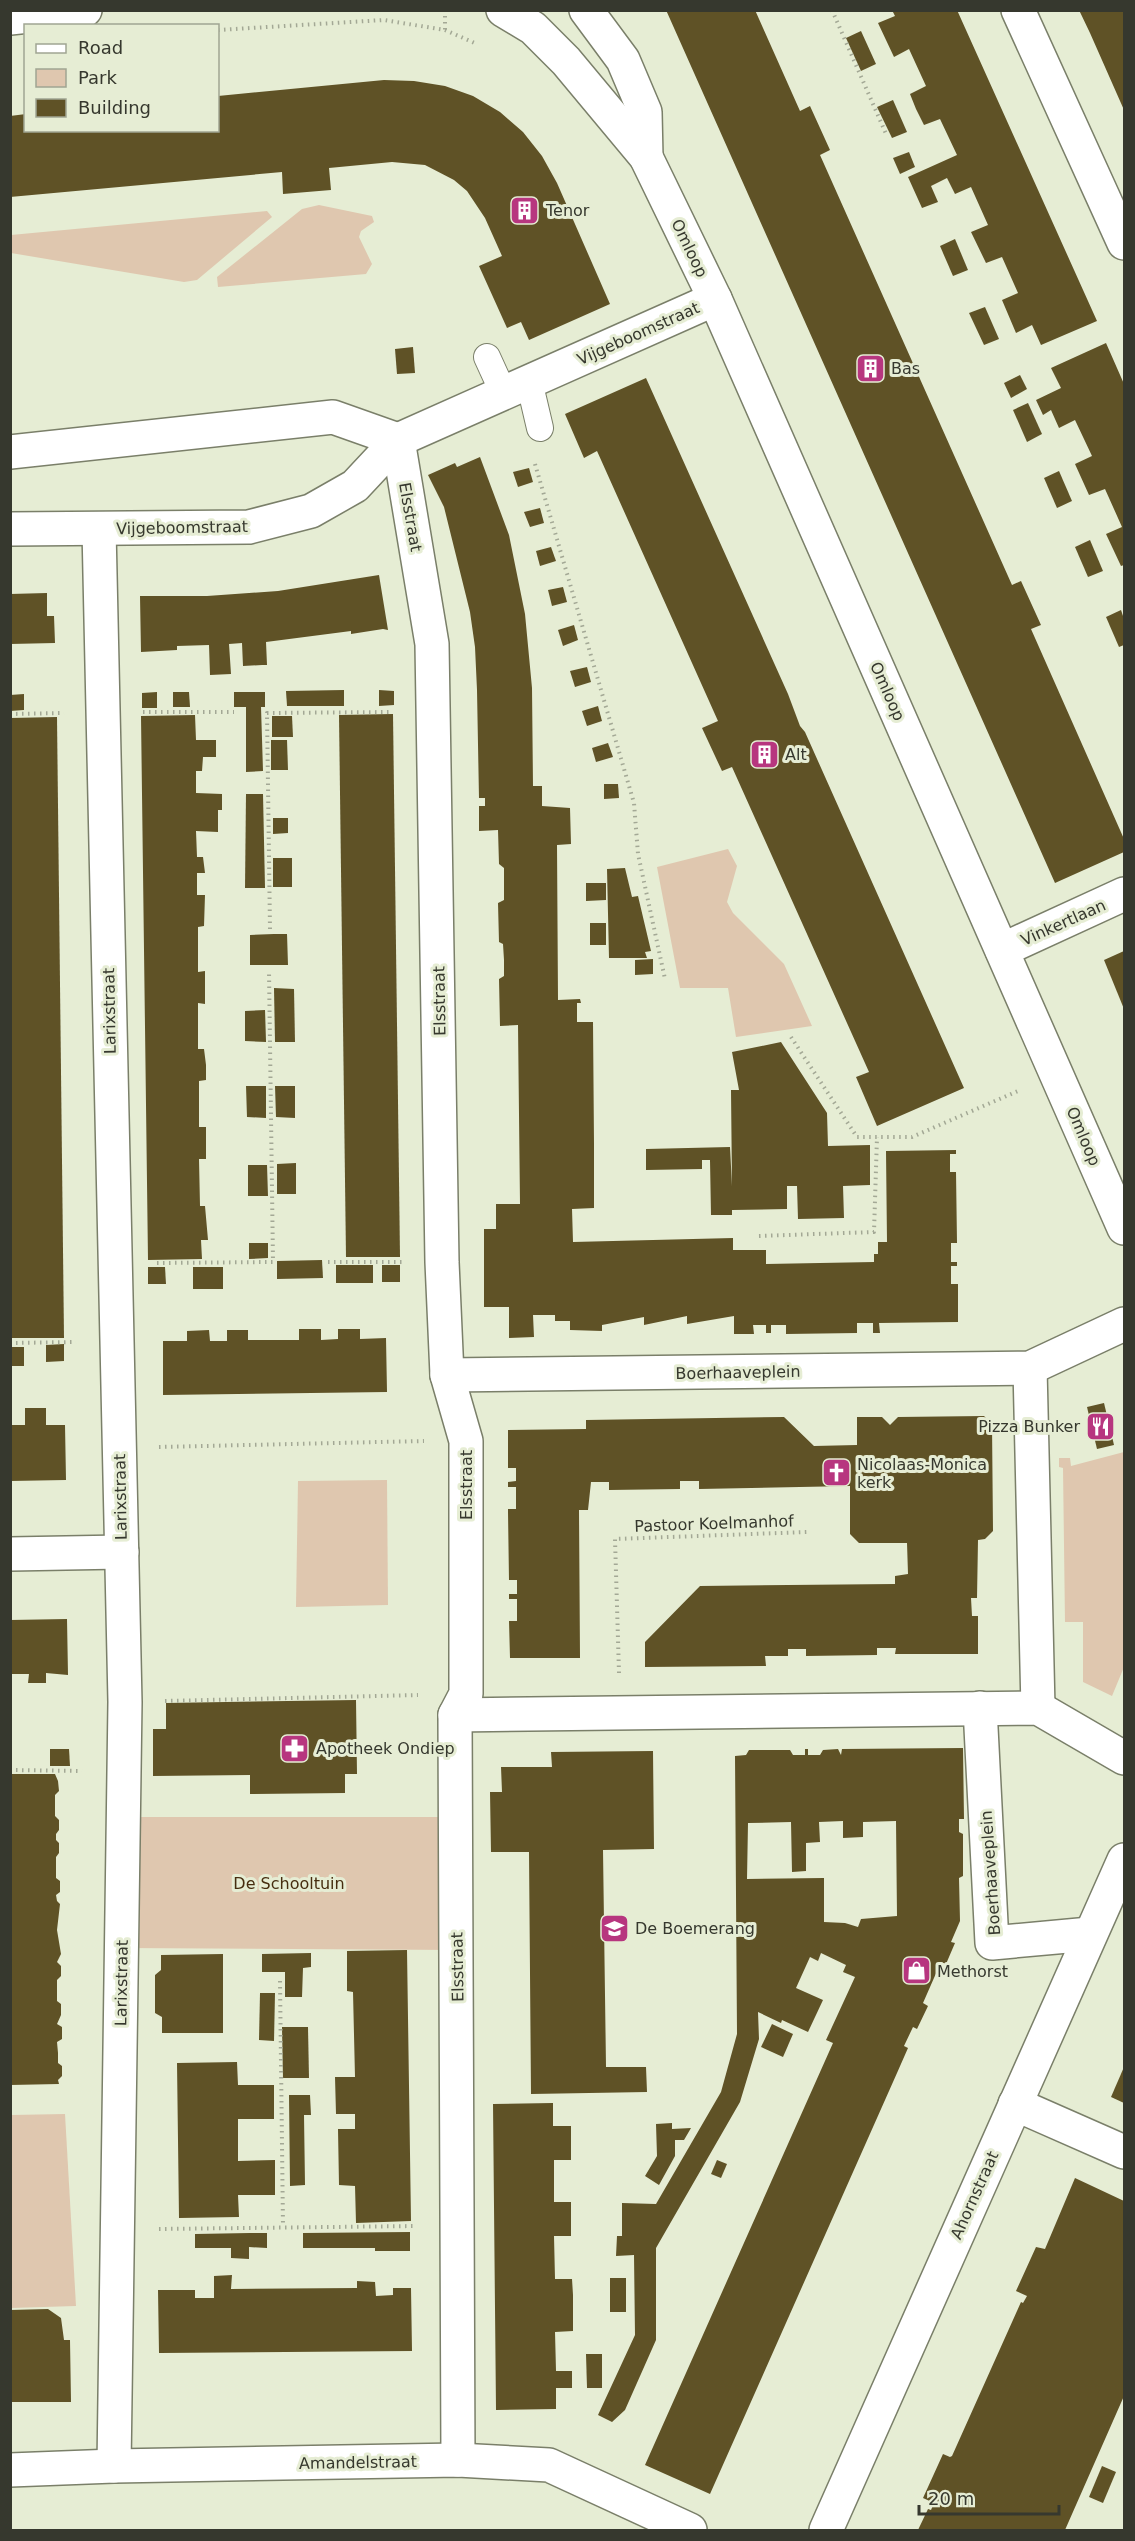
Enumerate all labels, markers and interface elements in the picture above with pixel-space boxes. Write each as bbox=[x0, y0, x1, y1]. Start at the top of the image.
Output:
legend bbox=[24, 24, 219, 132]
text: Road bbox=[78, 37, 123, 58]
text: Park bbox=[78, 67, 117, 88]
text: Building bbox=[78, 97, 151, 118]
building icon: Tenor bbox=[509, 194, 541, 226]
place label: Tenor bbox=[545, 201, 590, 220]
street label: Omloop bbox=[667, 216, 712, 280]
street label: Vijgeboomstraat bbox=[574, 298, 702, 369]
building icon: Bas bbox=[854, 352, 886, 384]
place label: Bas bbox=[891, 359, 920, 378]
street label: Elsstraat bbox=[395, 481, 426, 553]
street label: Vijgeboomstraat bbox=[116, 517, 248, 538]
street label: Omloop bbox=[866, 659, 909, 724]
building icon: Alt bbox=[748, 738, 780, 770]
place label: Alt bbox=[785, 745, 807, 764]
street label: Vinkertlaan bbox=[1018, 895, 1109, 950]
street label: Elsstraat bbox=[429, 966, 450, 1036]
street label: Larixstraat bbox=[99, 968, 120, 1054]
street label: Omloop bbox=[1063, 1104, 1104, 1169]
street label: Boerhaaveplein bbox=[675, 1362, 801, 1383]
restaurant icon: Pizza Bunker bbox=[1085, 1410, 1117, 1442]
place label: Pizza Bunker bbox=[978, 1417, 1080, 1436]
street label: Elsstraat bbox=[457, 1450, 476, 1520]
street label: Larixstraat bbox=[110, 1454, 131, 1540]
place label: Nicolaas-Monica kerk bbox=[857, 1455, 987, 1492]
church icon: Nicolaas-Monica kerk bbox=[820, 1457, 852, 1489]
street label: Pastoor Koelmanhof bbox=[634, 1511, 794, 1536]
pharmacy icon: Apotheek Ondiep bbox=[279, 1732, 311, 1764]
place label: Apotheek Ondiep bbox=[316, 1739, 455, 1758]
street label: Boerhaaveplein bbox=[977, 1810, 1004, 1936]
park label: De Schooltuin bbox=[233, 1874, 345, 1893]
school or university icon: De Boemerang bbox=[598, 1912, 630, 1944]
place label: De Boemerang bbox=[635, 1919, 755, 1938]
street label: Elsstraat bbox=[447, 1932, 468, 2002]
street label: Larixstraat bbox=[111, 1940, 132, 2026]
shop icon: Methorst bbox=[900, 1955, 932, 1987]
place label: Methorst bbox=[937, 1962, 1008, 1981]
street label: Ahornstraat bbox=[947, 2148, 1002, 2242]
street label: Amandelstraat bbox=[299, 2452, 417, 2473]
scale bar bbox=[919, 2478, 1058, 2516]
text: 20 m bbox=[928, 2488, 974, 2509]

